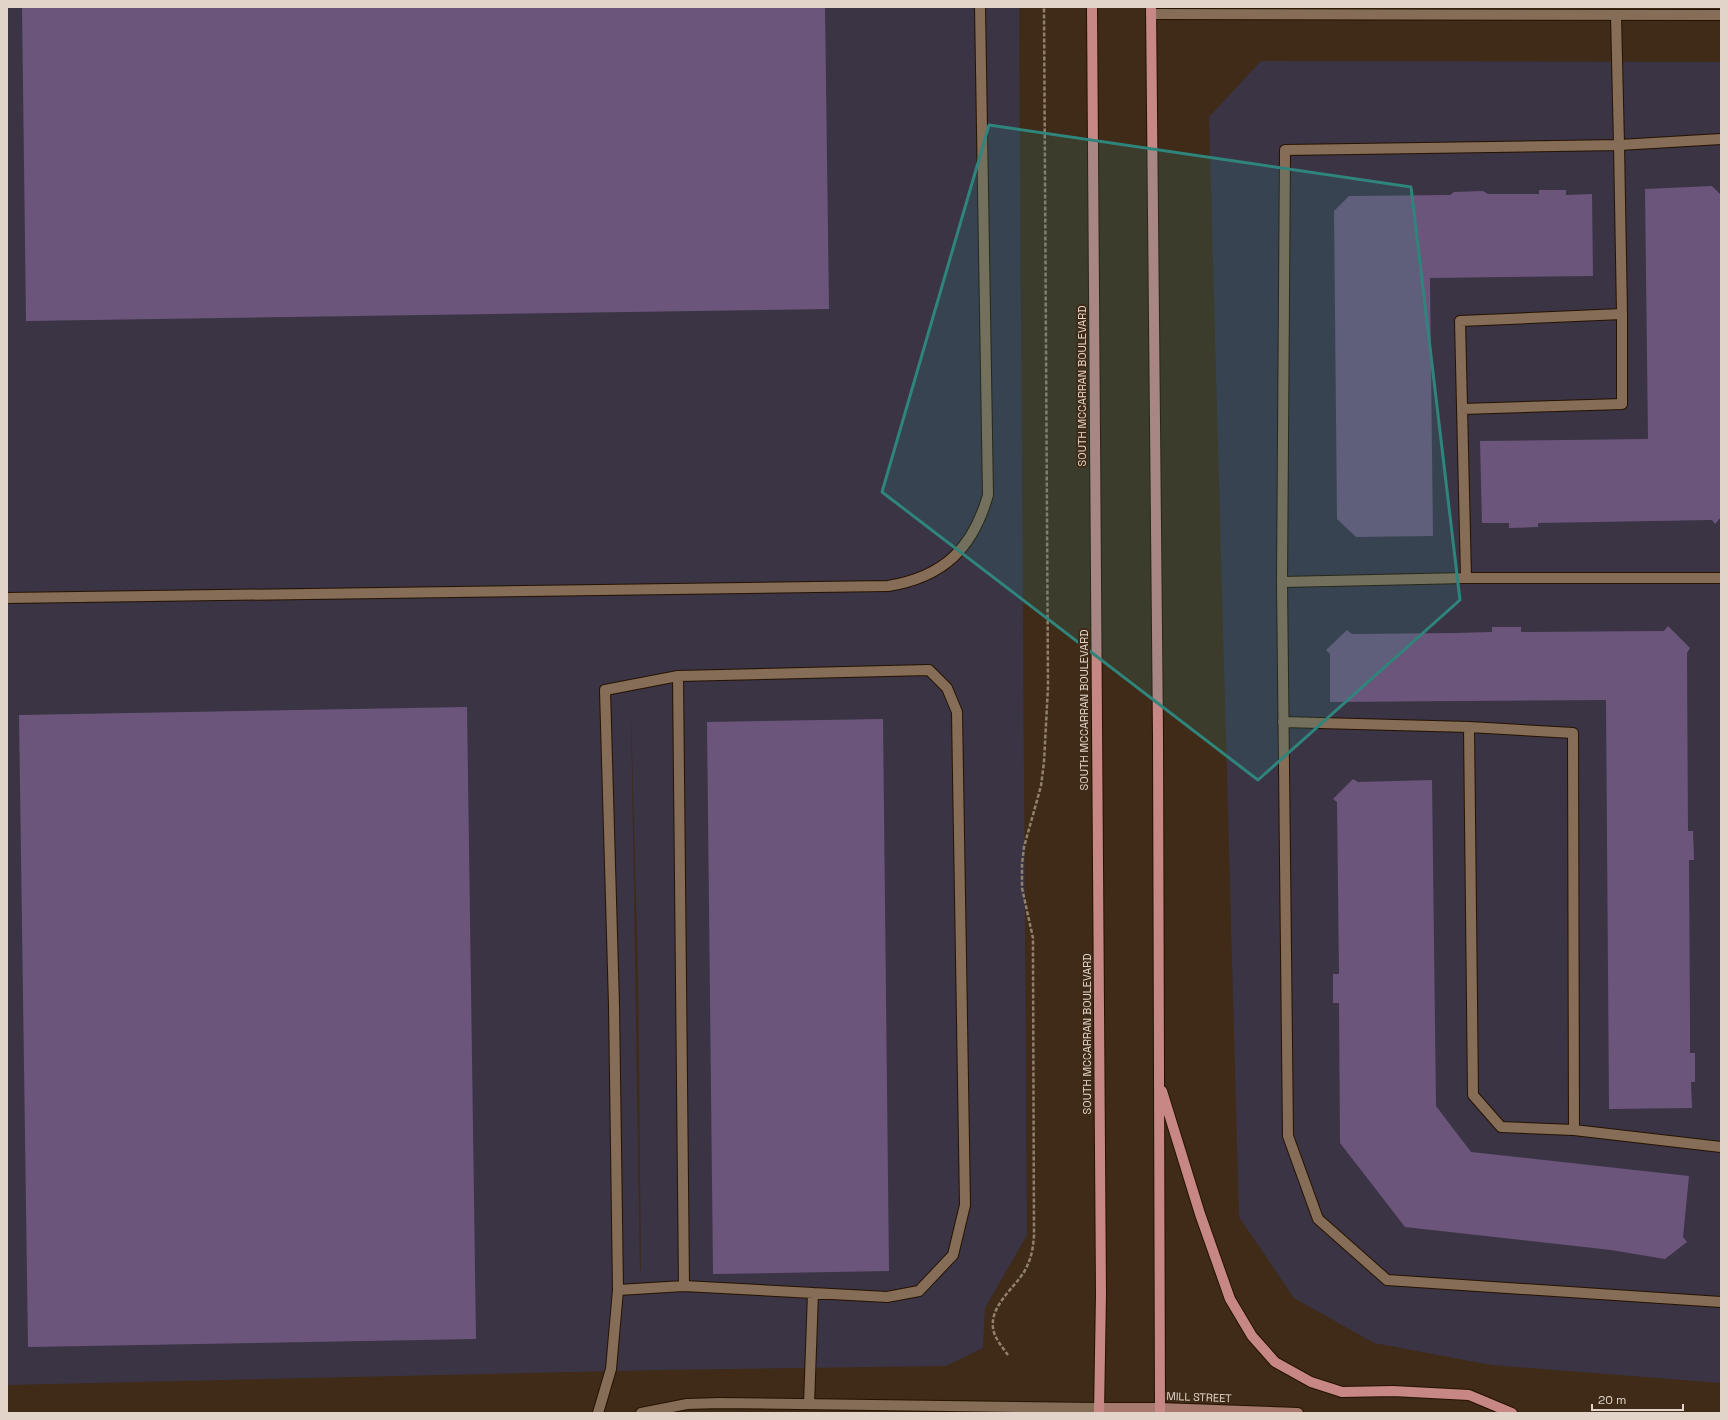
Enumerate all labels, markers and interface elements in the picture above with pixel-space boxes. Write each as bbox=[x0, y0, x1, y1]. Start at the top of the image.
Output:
street label: SOUTH MCCARRAN BOULEVARD bbox=[1075, 306, 1089, 466]
street label: SOUTH MCCARRAN BOULEVARD bbox=[1077, 630, 1091, 790]
street label: SOUTH MCCARRAN BOULEVARD bbox=[1080, 954, 1094, 1114]
scale bar bbox=[1592, 1386, 1683, 1412]
street label: MILL STREET bbox=[1166, 1389, 1232, 1405]
text: 20 m bbox=[1598, 1392, 1626, 1408]

